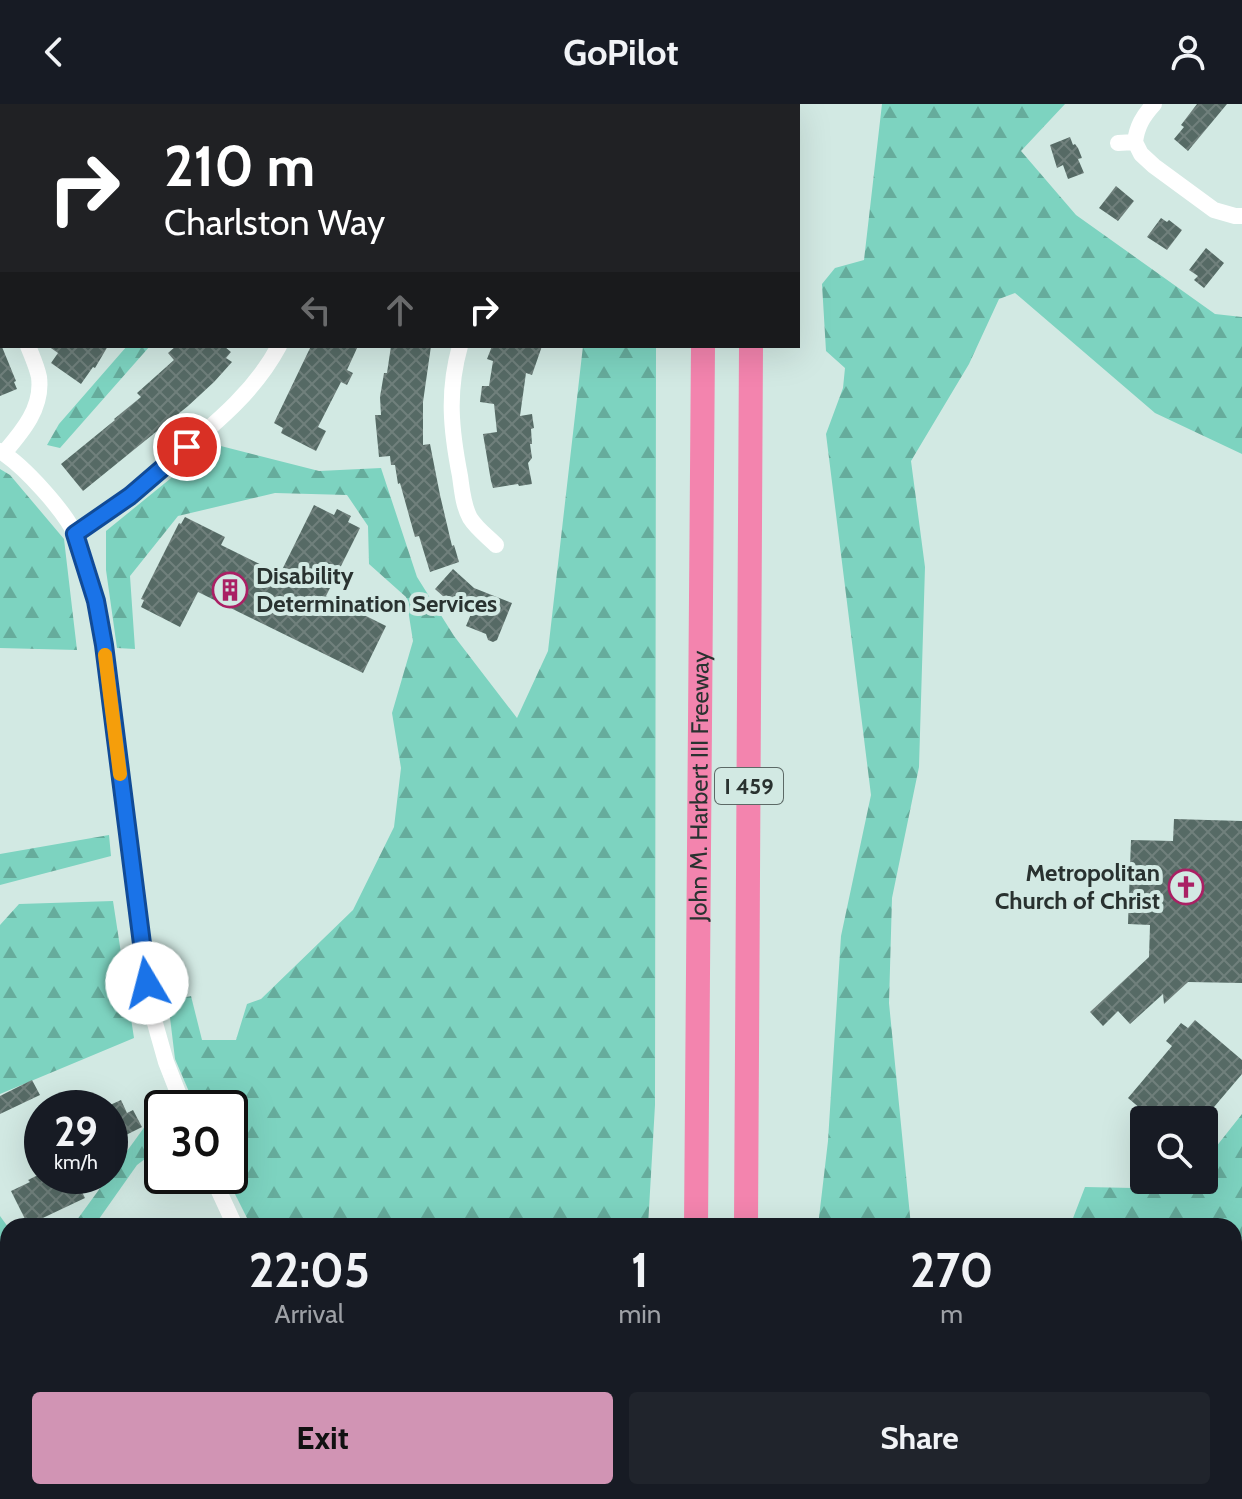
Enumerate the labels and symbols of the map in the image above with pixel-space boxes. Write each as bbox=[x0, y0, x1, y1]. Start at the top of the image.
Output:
pin bbox=[153, 413, 221, 481]
place label: Disability Determination Services bbox=[256, 561, 497, 618]
building icon: Disability Determination Services bbox=[211, 571, 249, 609]
street label: John M. Harbert III Freeway bbox=[683, 650, 715, 923]
road number: I 459 bbox=[715, 768, 783, 804]
place label: Metropolitan Church of Christ bbox=[995, 858, 1160, 915]
church icon: Metropolitan Church of Christ bbox=[1167, 868, 1205, 906]
position arrow bbox=[105, 941, 189, 1025]
speed limit sign: 30 bbox=[144, 1090, 248, 1194]

